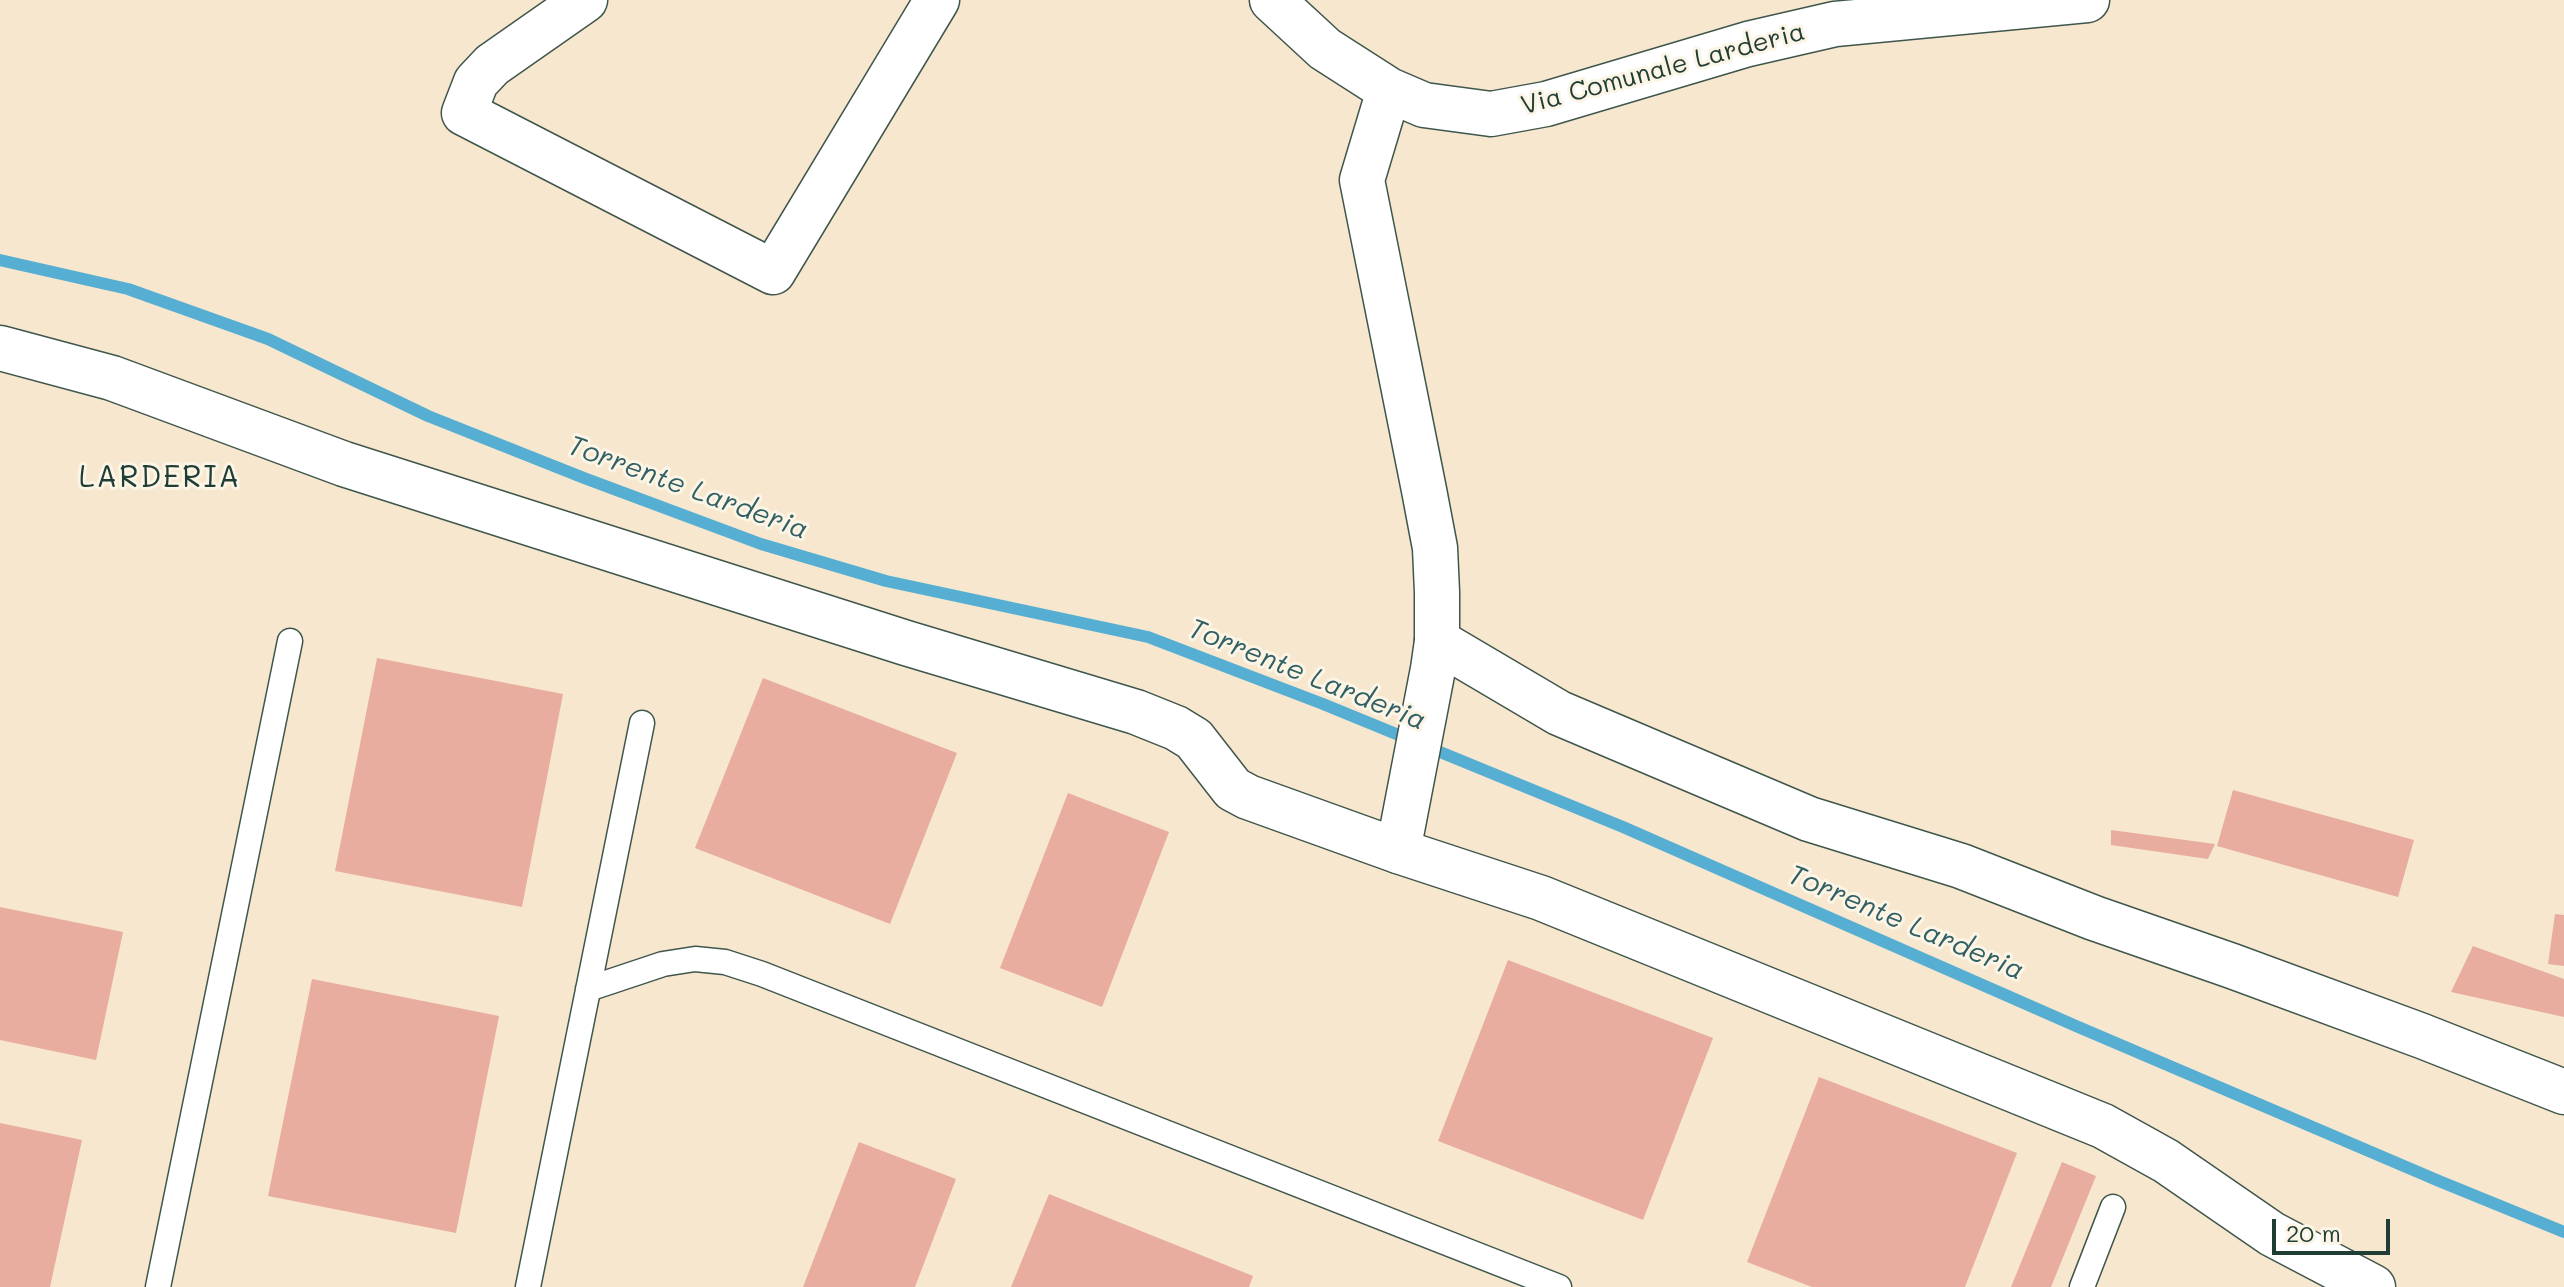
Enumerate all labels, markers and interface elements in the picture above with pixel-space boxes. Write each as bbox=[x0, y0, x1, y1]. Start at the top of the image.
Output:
street label: Via Comunale Larderia bbox=[1518, 16, 1808, 122]
water label: Torrente Larderia bbox=[563, 429, 813, 547]
district label: LARDERIA bbox=[79, 460, 241, 496]
water label: Torrente Larderia bbox=[1183, 612, 1431, 738]
water label: Torrente Larderia bbox=[1783, 858, 2029, 988]
scale bar bbox=[2276, 1203, 2394, 1253]
text: 20 m bbox=[2286, 1217, 2341, 1248]

